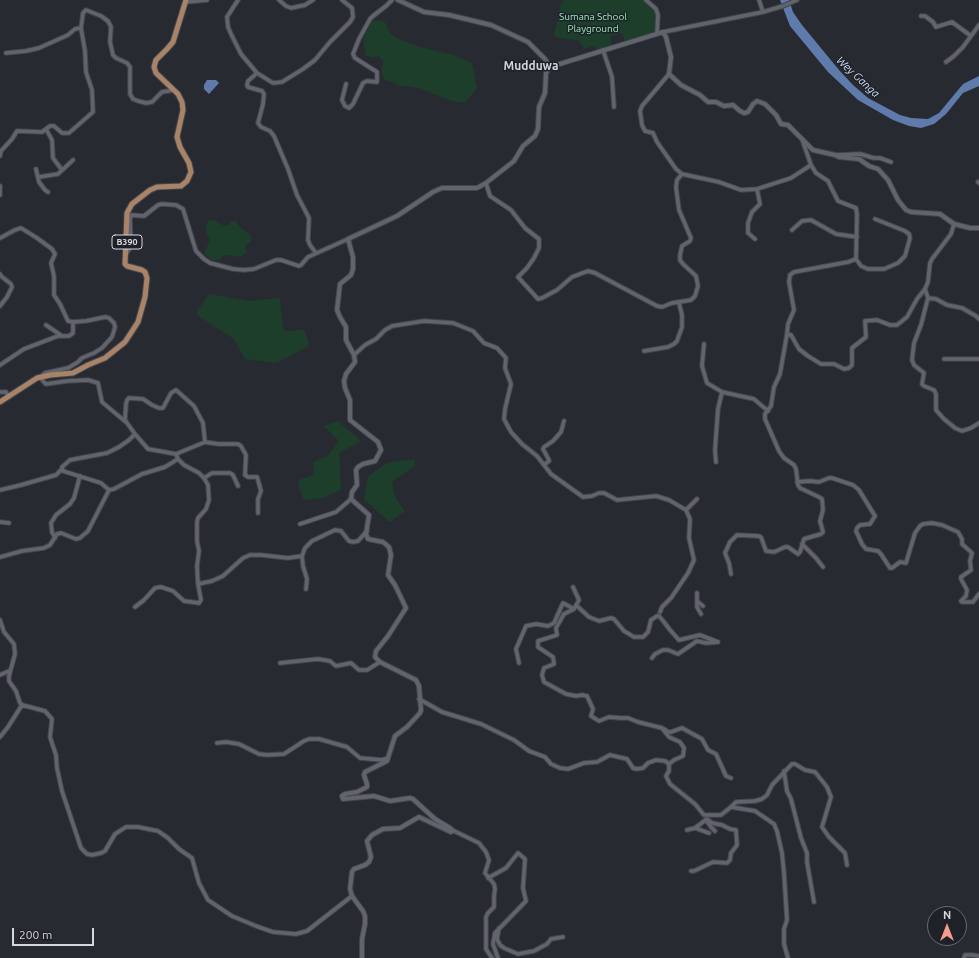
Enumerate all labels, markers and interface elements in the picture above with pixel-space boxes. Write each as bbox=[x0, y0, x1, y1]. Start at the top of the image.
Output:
park label: Sumana School Playground bbox=[559, 11, 627, 34]
water label: Wey Ganga bbox=[834, 54, 882, 100]
district label: Mudduwa bbox=[504, 59, 558, 73]
road number: B390 bbox=[112, 235, 142, 249]
north arrow bbox=[927, 906, 967, 946]
text: N bbox=[943, 909, 951, 921]
scale bar bbox=[14, 920, 96, 946]
text: 200 m bbox=[19, 928, 52, 941]

